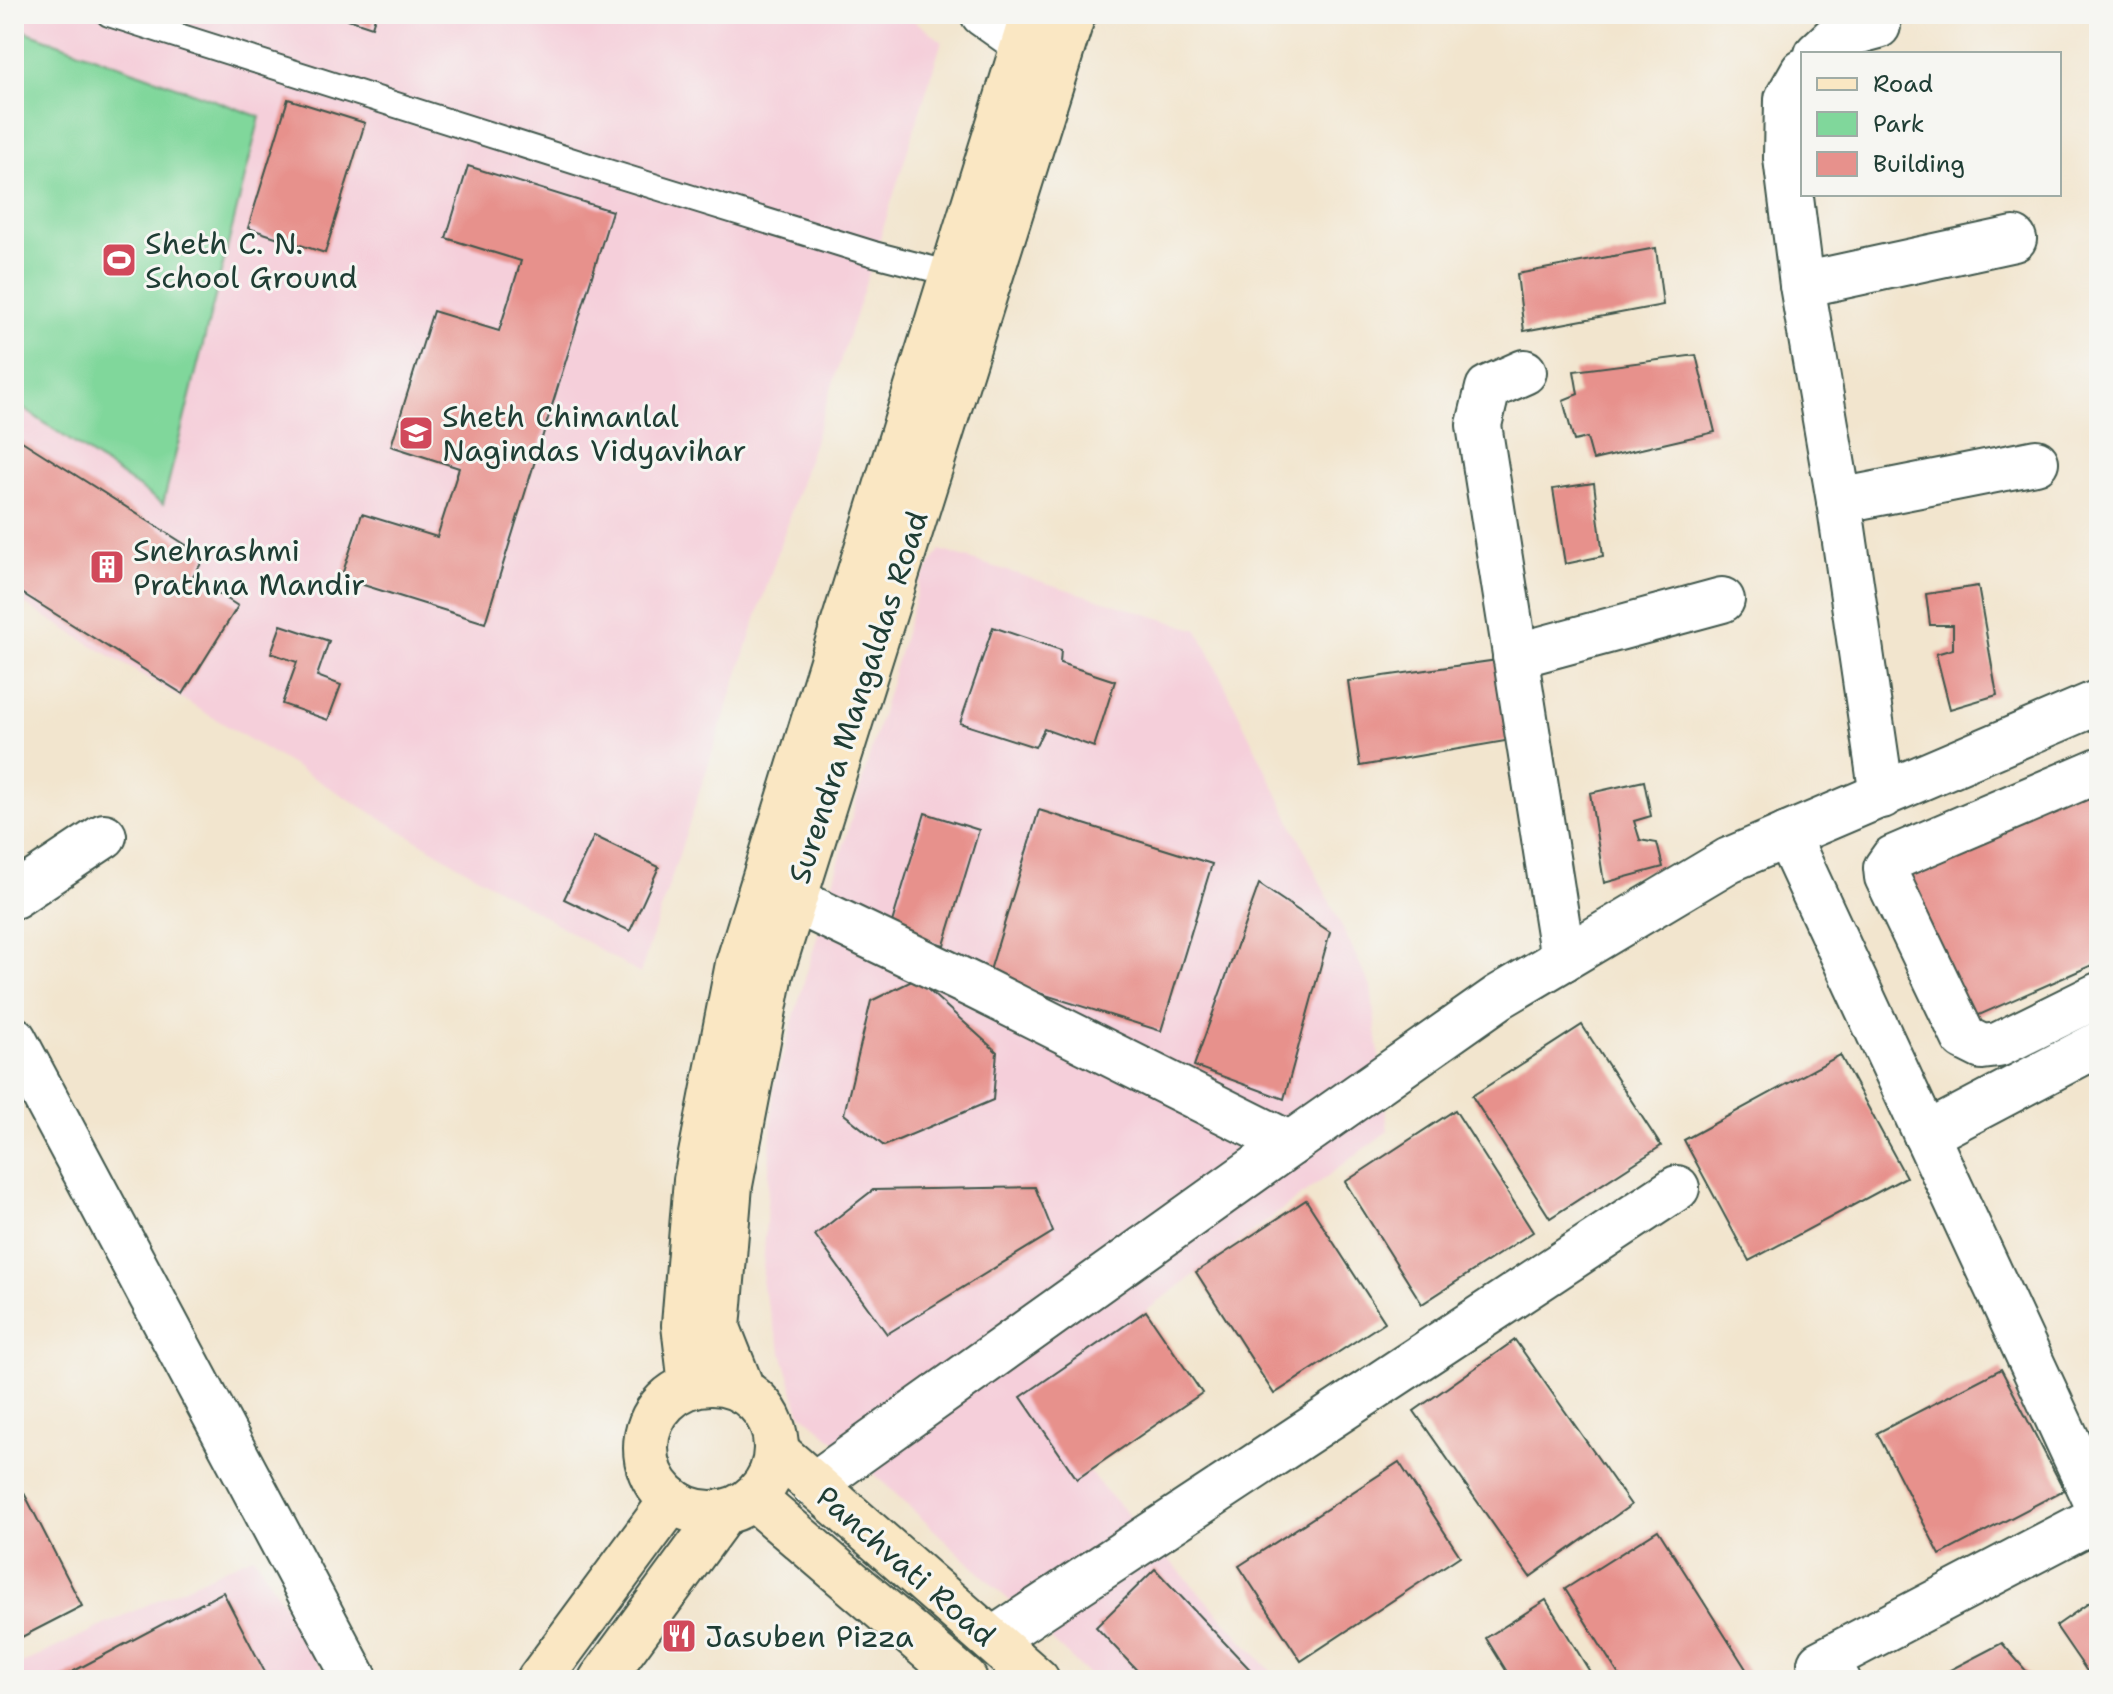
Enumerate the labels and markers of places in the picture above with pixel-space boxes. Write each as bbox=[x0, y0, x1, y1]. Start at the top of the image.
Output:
place label: Sheth C. N. School Ground bbox=[145, 223, 358, 298]
sports icon: Sheth C. N. School Ground bbox=[100, 241, 138, 279]
place label: Sheth Chimanlal Nagindas Vidyavihar bbox=[442, 396, 747, 471]
school or university icon: Sheth Chimanlal Nagindas Vidyavihar bbox=[397, 414, 435, 452]
place label: Snehrashmi Prathna Mandir bbox=[133, 530, 365, 605]
building icon: Snehrashmi Prathna Mandir bbox=[88, 548, 126, 586]
place label: Jasuben Pizza bbox=[705, 1616, 914, 1657]
restaurant icon: Jasuben Pizza bbox=[660, 1617, 698, 1655]

